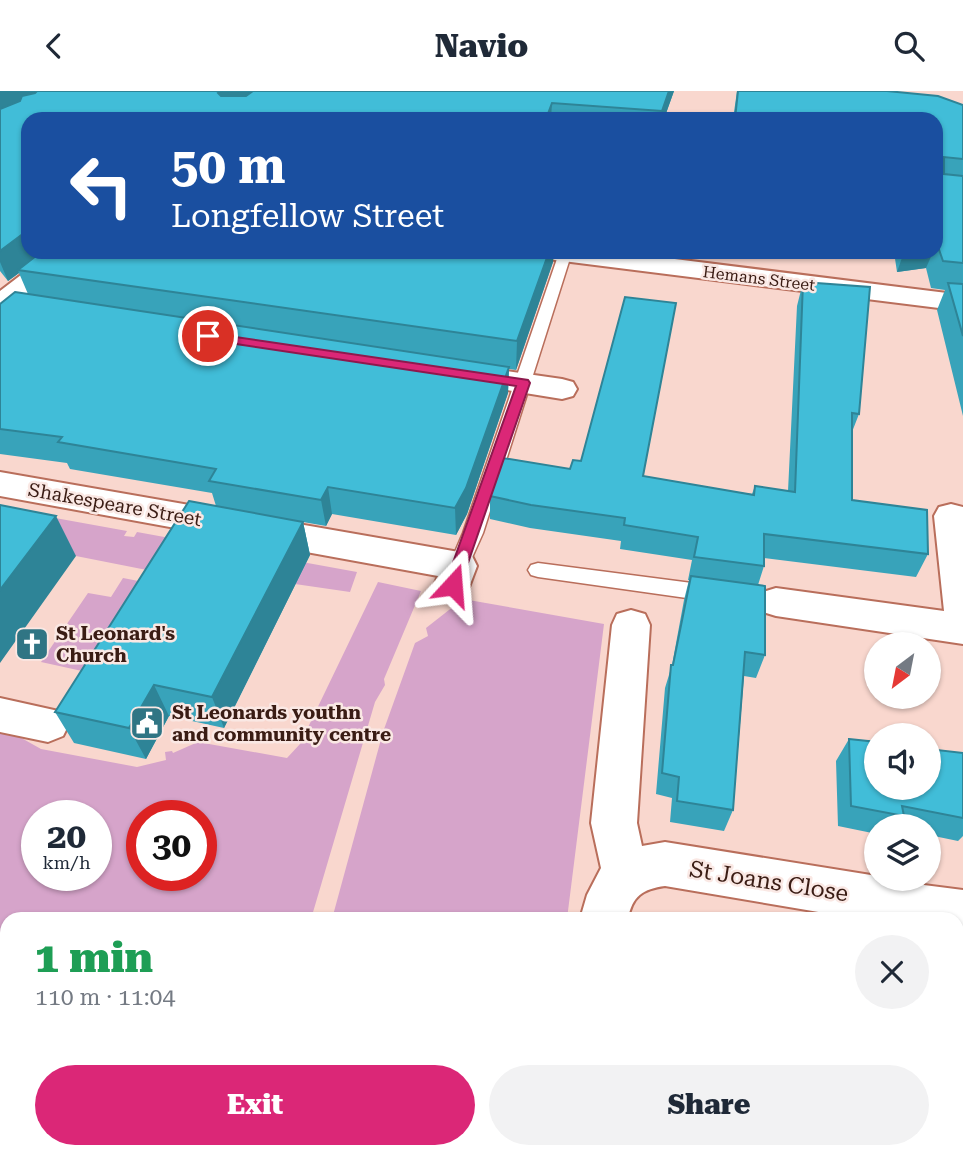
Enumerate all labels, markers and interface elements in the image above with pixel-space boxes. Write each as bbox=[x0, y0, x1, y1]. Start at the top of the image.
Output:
icon: back bbox=[35, 27, 73, 65]
text: Navio bbox=[435, 27, 528, 65]
icon: search bbox=[890, 27, 928, 65]
text: 50 m bbox=[171, 138, 286, 195]
icon: left bbox=[56, 140, 147, 231]
text: Longfellow Street bbox=[171, 197, 444, 235]
street label: Hemans Street bbox=[702, 262, 816, 295]
pin bbox=[178, 306, 238, 366]
icon: arrive bbox=[189, 317, 227, 355]
street label: Shakespeare Street bbox=[26, 478, 203, 531]
position arrow bbox=[416, 548, 490, 622]
place label: St Leonard's Church bbox=[56, 622, 175, 667]
church icon: St Leonard's Church bbox=[13, 625, 51, 663]
north arrow bbox=[864, 632, 942, 709]
map controls bbox=[864, 632, 941, 891]
place label: St Leonards youthn and community centre bbox=[172, 701, 391, 746]
public building icon: St Leonards youthn and community centre bbox=[128, 704, 166, 742]
button: sound bbox=[864, 723, 941, 800]
speed limit sign: 30 bbox=[126, 800, 217, 891]
button: layers bbox=[864, 814, 941, 891]
text: 20 bbox=[47, 816, 86, 857]
text: km/h bbox=[42, 852, 91, 873]
street label: St Joans Close bbox=[688, 856, 850, 907]
text: 1 min bbox=[35, 933, 153, 982]
button: close bbox=[855, 935, 929, 1009]
text: 110 m · 11:04 bbox=[35, 984, 175, 1011]
button: Exit bbox=[35, 1065, 475, 1145]
button: Share bbox=[489, 1065, 929, 1145]

